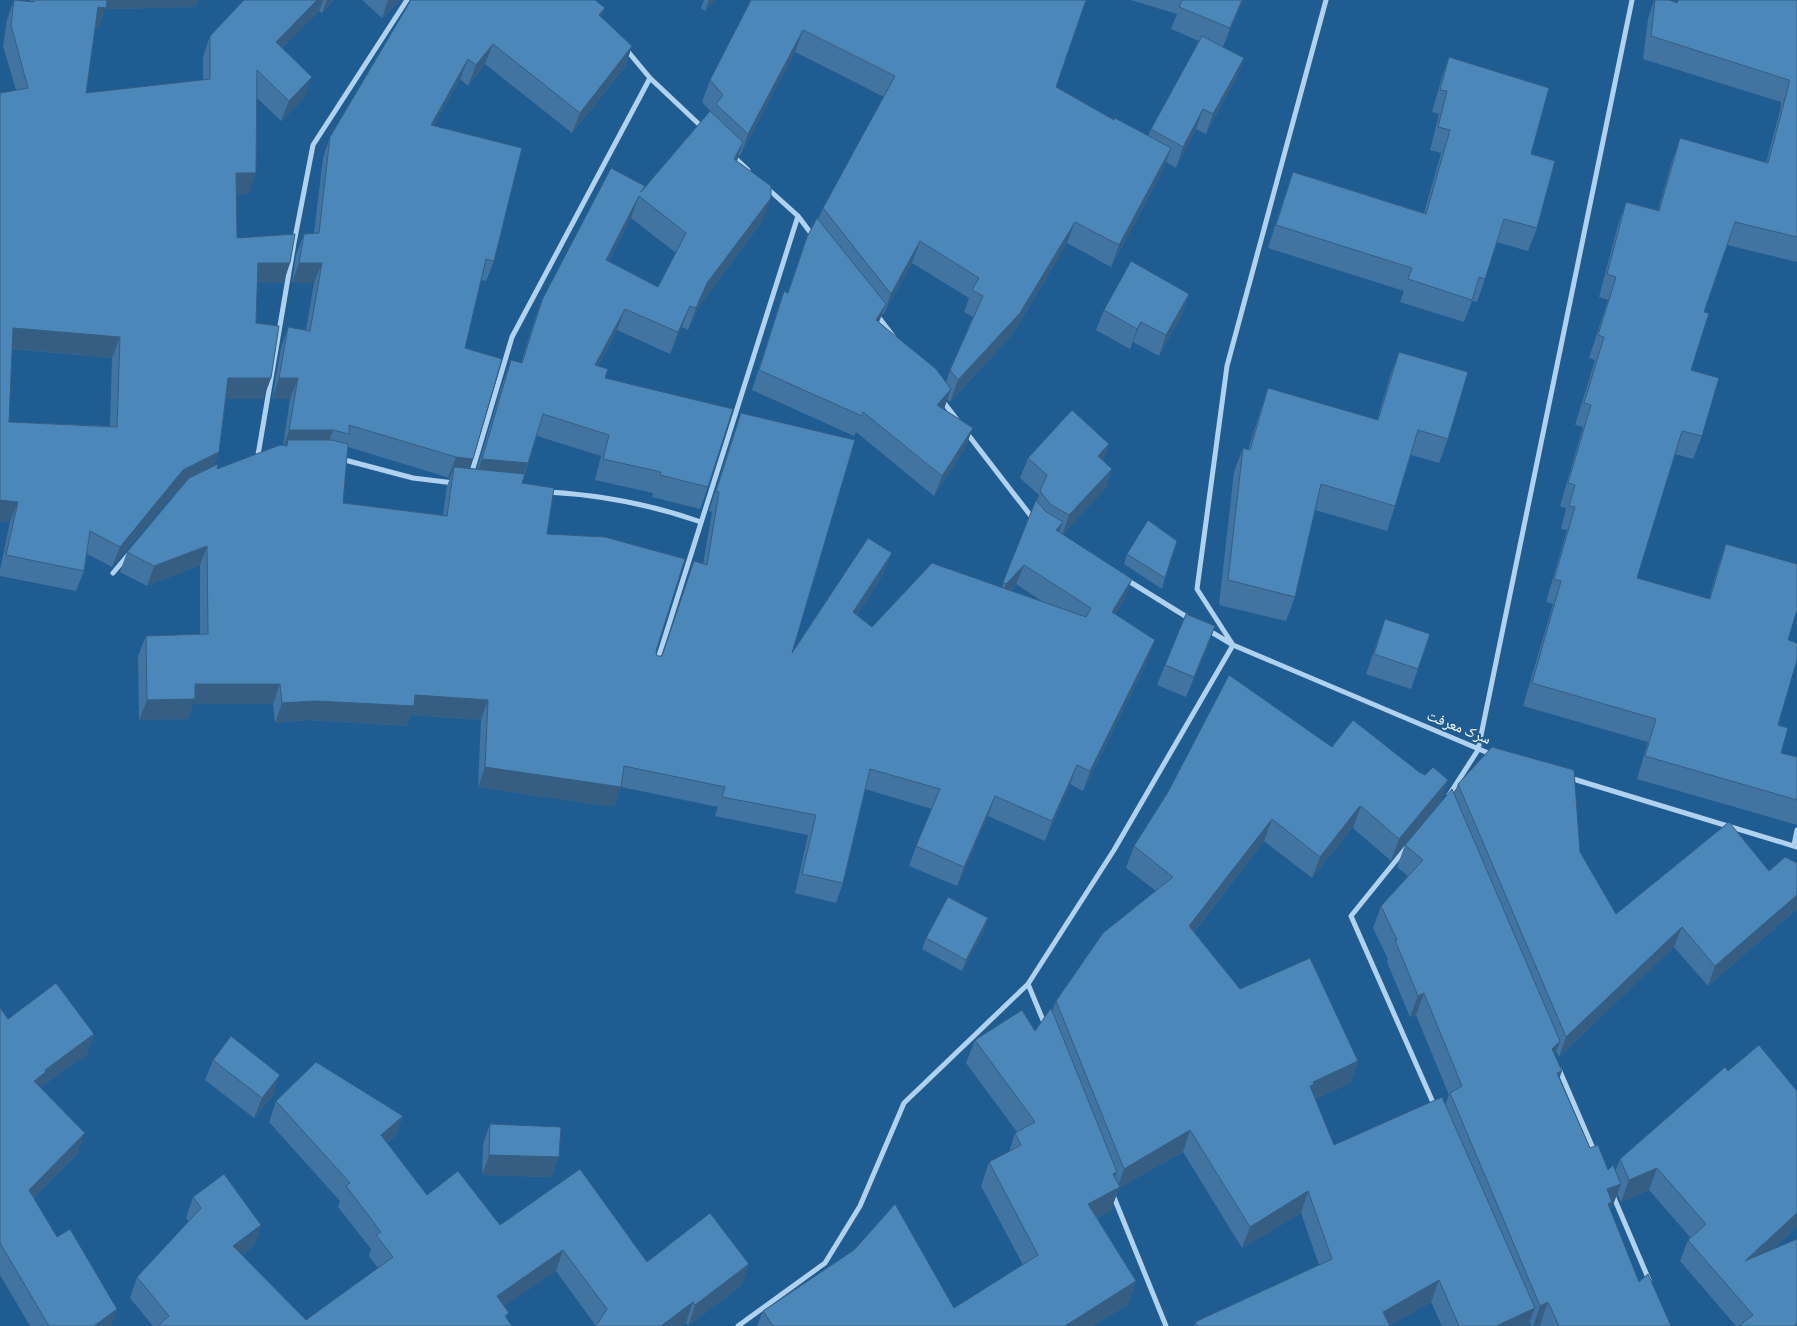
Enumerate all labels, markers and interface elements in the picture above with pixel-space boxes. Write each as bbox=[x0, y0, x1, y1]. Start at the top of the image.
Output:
street label: سرک معرفت bbox=[1424, 705, 1494, 748]

